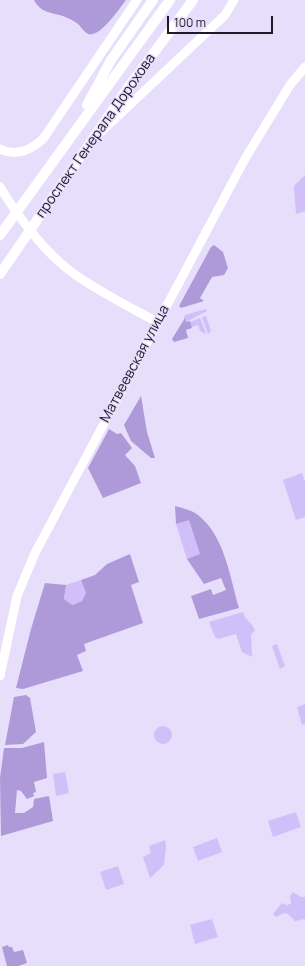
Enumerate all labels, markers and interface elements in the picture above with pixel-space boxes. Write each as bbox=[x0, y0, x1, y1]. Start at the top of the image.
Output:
scale bar bbox=[169, 8, 275, 34]
text: 100 m bbox=[174, 14, 206, 31]
street label: проспект Генерала Дорохова bbox=[33, 51, 159, 221]
street label: Матвеевская улица bbox=[97, 302, 173, 426]

